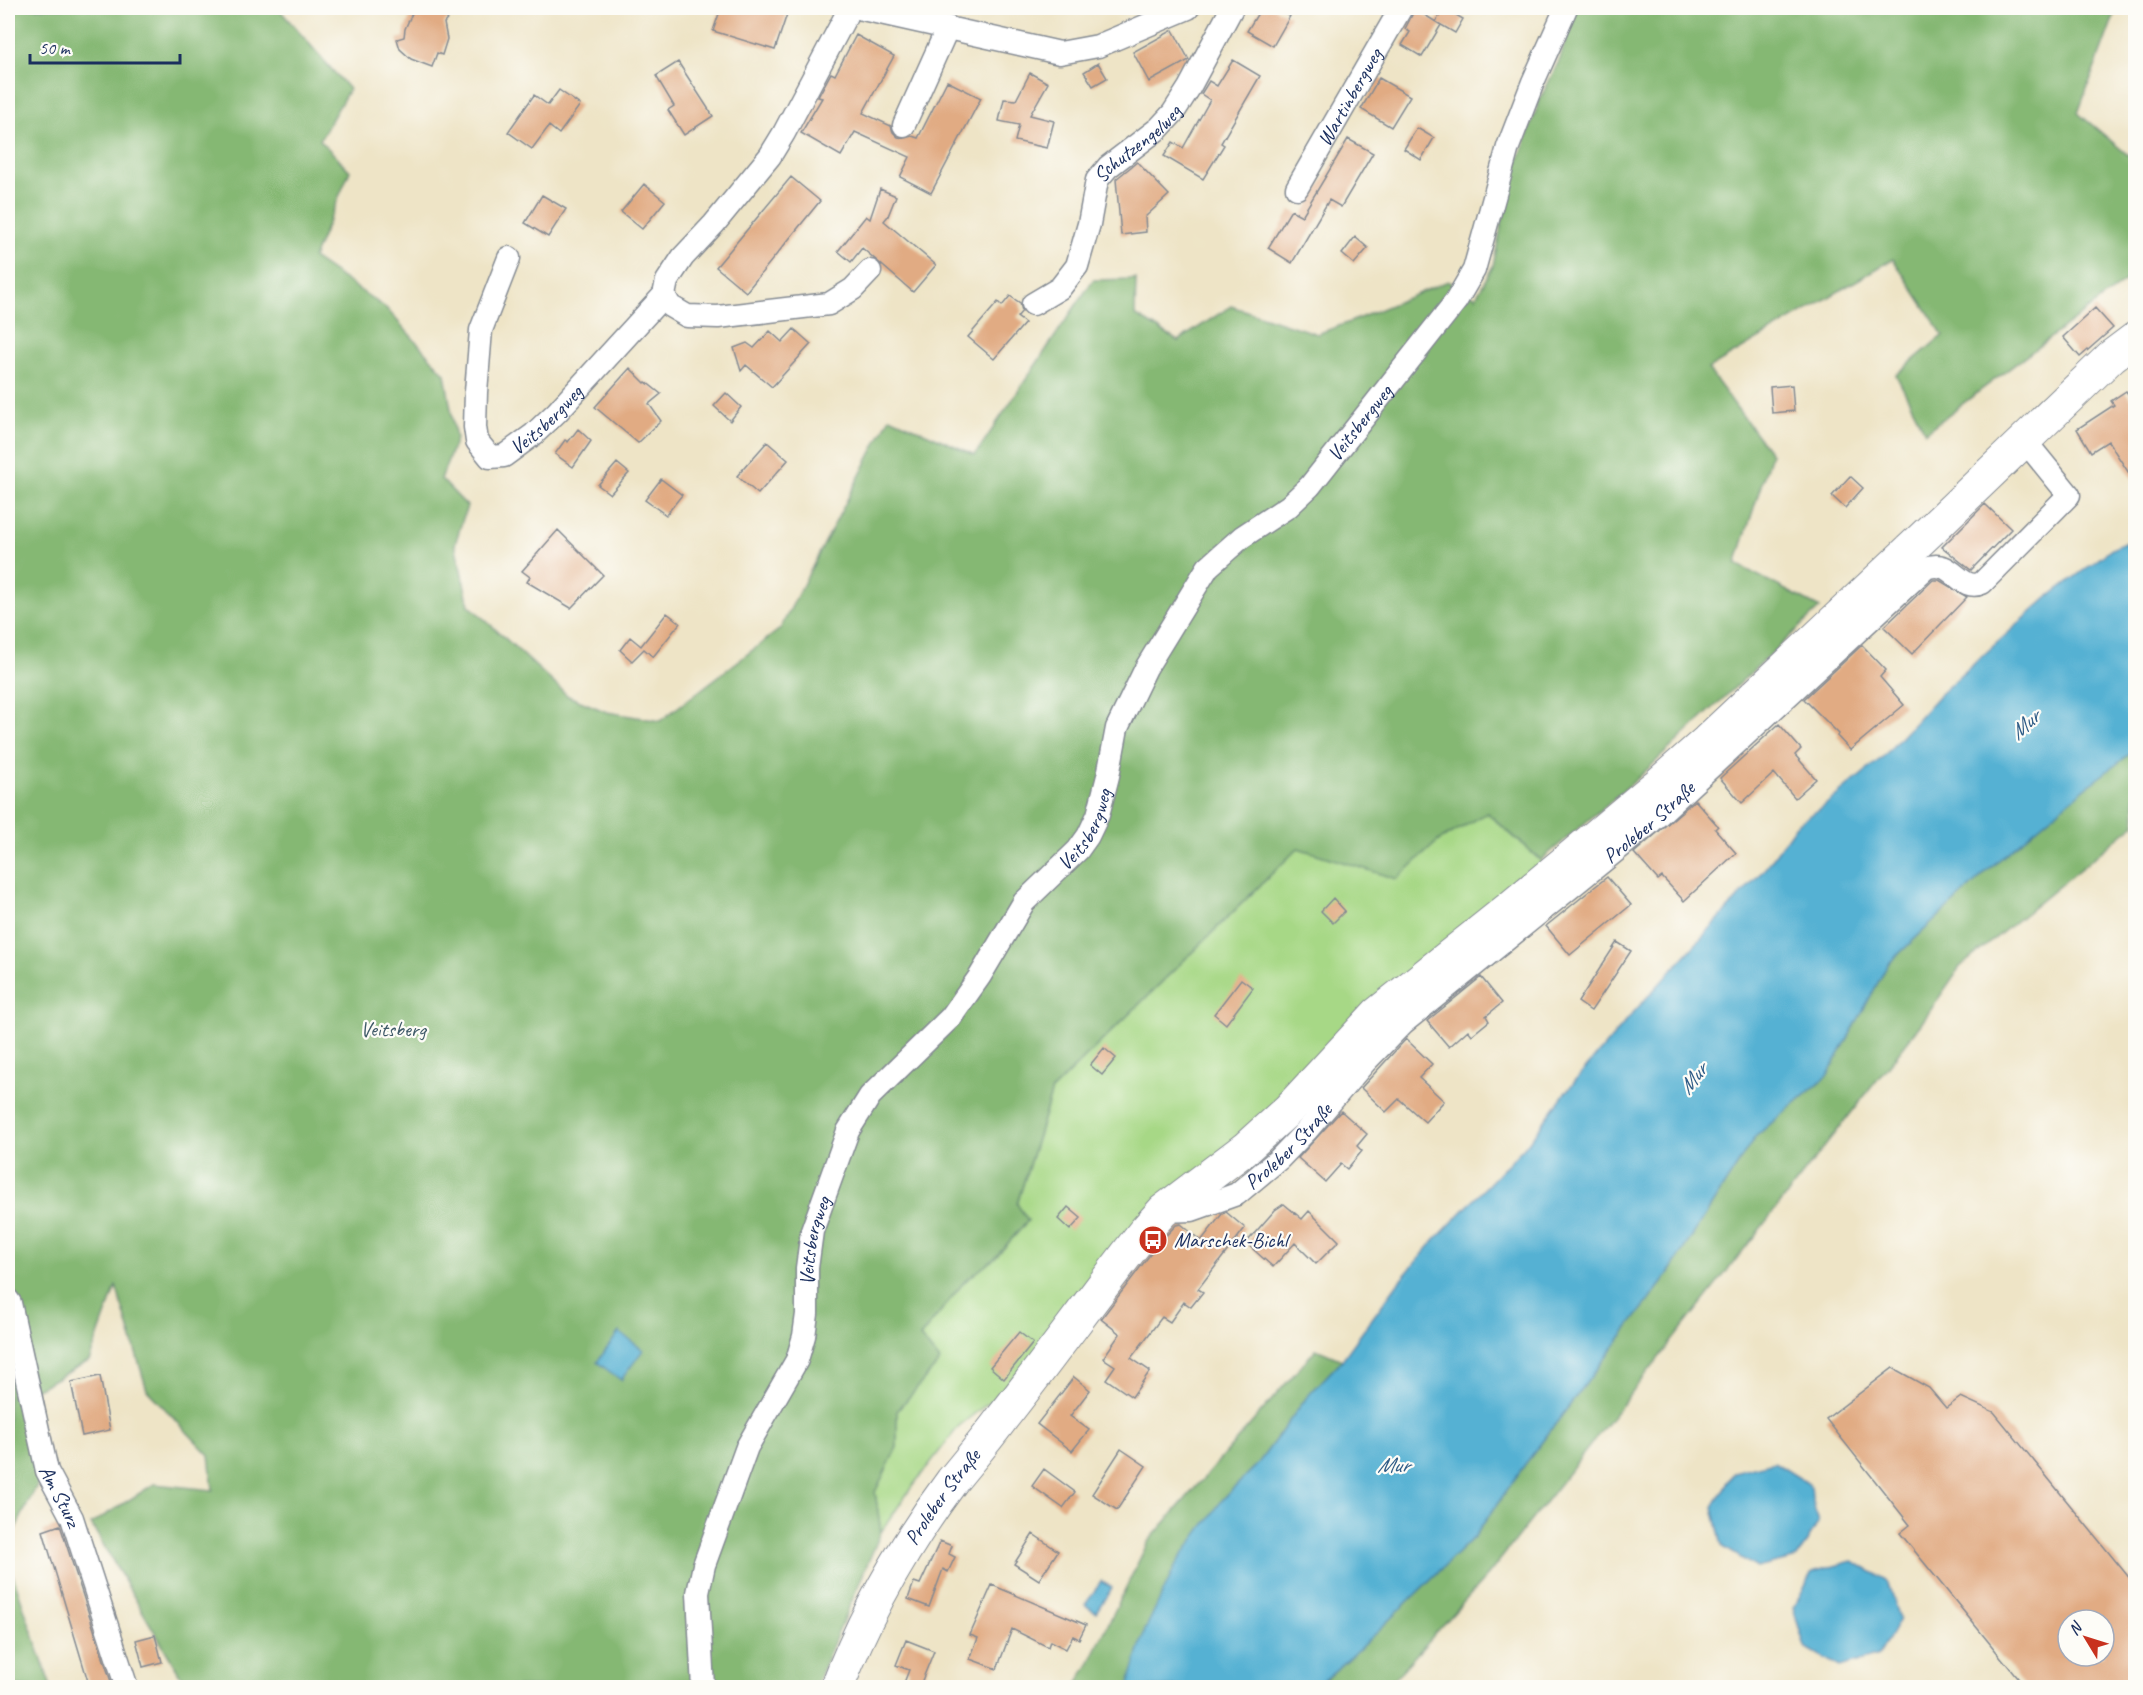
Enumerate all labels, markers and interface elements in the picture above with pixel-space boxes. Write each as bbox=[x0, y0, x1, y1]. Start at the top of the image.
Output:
scale bar bbox=[30, 27, 180, 65]
text: 50 m bbox=[39, 37, 72, 59]
street label: Wartinbergweg bbox=[1311, 42, 1389, 151]
street label: Schutzengelweg bbox=[1088, 99, 1188, 188]
street label: Veitsbergweg bbox=[505, 378, 589, 460]
street label: Veitsbergweg bbox=[1321, 378, 1399, 467]
water label: Mur bbox=[2004, 701, 2049, 746]
street label: Proleber Straße bbox=[1598, 774, 1702, 869]
street label: Veitsbergweg bbox=[1052, 785, 1118, 876]
park label: Veitsberg bbox=[360, 1016, 427, 1042]
water label: Mur bbox=[1672, 1054, 1716, 1100]
street label: Proleber Straße bbox=[1239, 1096, 1339, 1195]
street label: Veitsbergweg bbox=[794, 1191, 837, 1285]
bus stop icon: Marschek-Bichl bbox=[1137, 1224, 1169, 1256]
place label: Marschek-Bichl bbox=[1174, 1227, 1291, 1253]
street label: Proleber Straße bbox=[899, 1442, 987, 1550]
water label: Mur bbox=[1377, 1451, 1413, 1479]
street label: Am Sturz bbox=[33, 1461, 88, 1532]
north arrow bbox=[2056, 1608, 2116, 1668]
text: N bbox=[2064, 1617, 2088, 1639]

